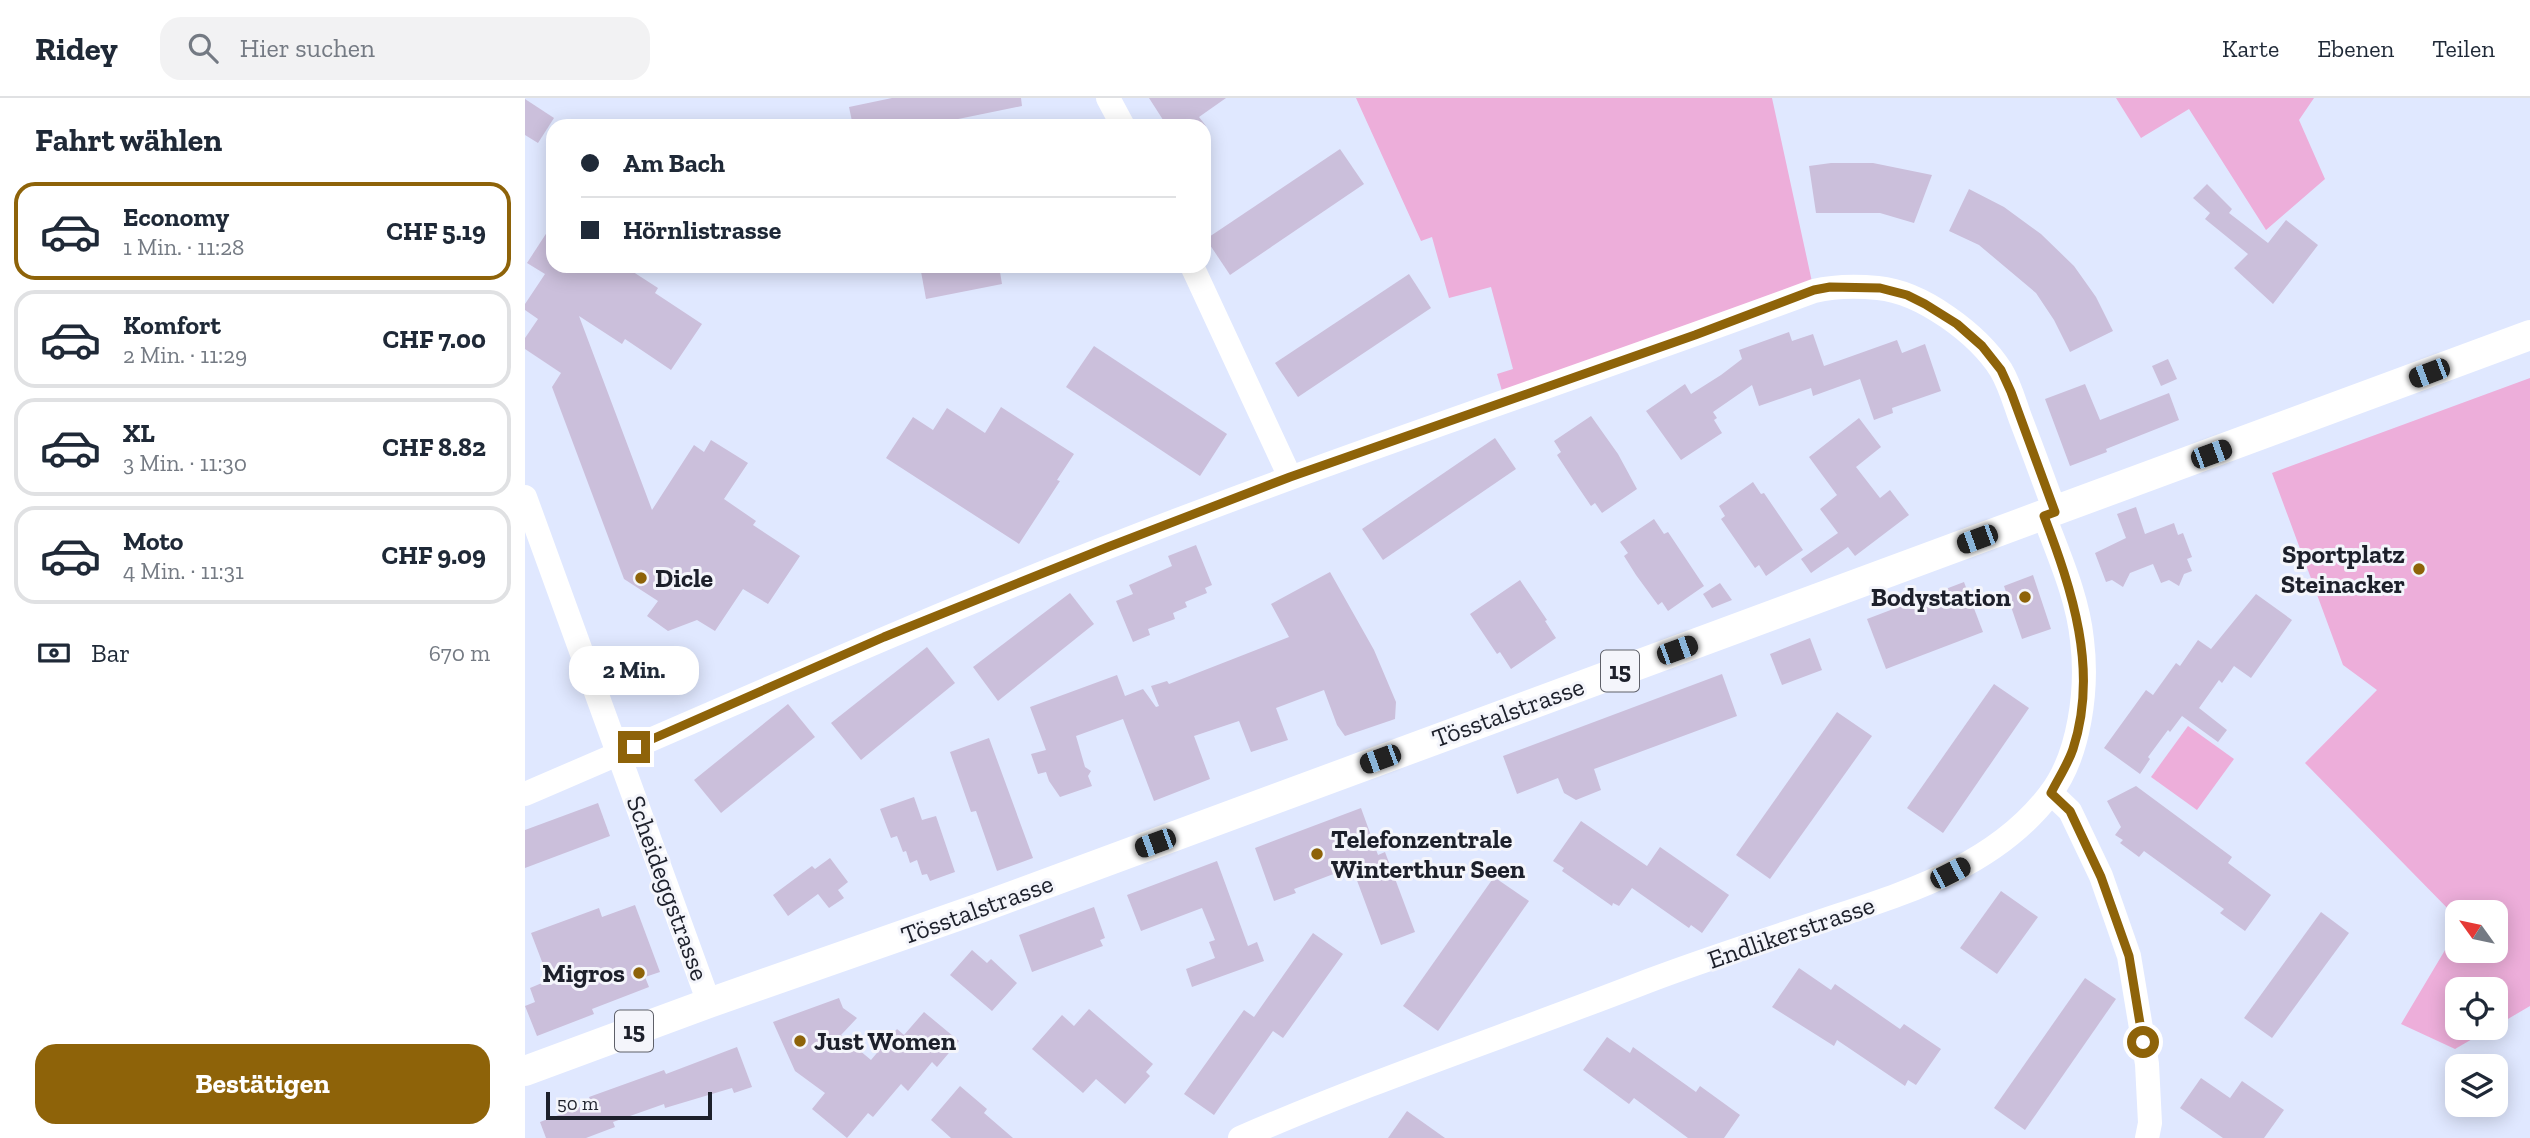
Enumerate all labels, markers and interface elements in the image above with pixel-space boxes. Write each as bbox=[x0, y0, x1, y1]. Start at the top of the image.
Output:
search box bbox=[160, 17, 650, 80]
text: Ridey bbox=[35, 29, 118, 68]
icon: search bbox=[184, 29, 222, 67]
text: Hier suchen bbox=[240, 32, 375, 64]
text: Karte bbox=[2222, 34, 2279, 63]
text: Ebenen bbox=[2317, 34, 2394, 63]
text: Teilen bbox=[2432, 34, 2495, 63]
text: Fahrt wählen bbox=[35, 121, 222, 159]
text: Am Bach bbox=[623, 147, 725, 179]
icon: car bbox=[39, 200, 102, 263]
text: Economy bbox=[123, 201, 229, 233]
text: Hörnlistrasse bbox=[623, 214, 781, 246]
text: CHF 5.19 bbox=[386, 215, 486, 247]
text: 1 Min. · 11:28 bbox=[123, 233, 244, 261]
icon: car bbox=[39, 308, 102, 371]
text: Komfort bbox=[123, 309, 221, 341]
text: CHF 7.00 bbox=[382, 323, 486, 355]
text: 2 Min. · 11:29 bbox=[123, 341, 247, 369]
car bbox=[2406, 356, 2453, 390]
icon: car bbox=[39, 416, 102, 479]
text: XL bbox=[123, 417, 155, 449]
text: CHF 8.82 bbox=[382, 431, 486, 463]
car bbox=[2188, 437, 2235, 471]
text: 3 Min. · 11:30 bbox=[123, 449, 247, 477]
car bbox=[1954, 522, 2001, 556]
icon: car bbox=[39, 524, 102, 587]
text: Moto bbox=[123, 525, 183, 557]
place label: Sportplatz Steinacker bbox=[2281, 538, 2405, 600]
text: CHF 9.09 bbox=[382, 539, 486, 571]
text: 4 Min. · 11:31 bbox=[123, 557, 244, 585]
marker: Sportplatz Steinacker bbox=[2411, 561, 2427, 577]
place label: Dicle bbox=[655, 562, 714, 594]
marker: Dicle bbox=[633, 570, 649, 586]
place label: Bodystation bbox=[1871, 581, 2012, 613]
marker: Bodystation bbox=[2017, 589, 2033, 605]
car bbox=[1654, 633, 1701, 667]
icon: cash bbox=[35, 634, 73, 672]
text: Bar bbox=[91, 637, 130, 669]
text: 670 m bbox=[429, 639, 490, 667]
callout: 2 Min. bbox=[569, 646, 699, 694]
road number: 15 bbox=[1601, 650, 1639, 692]
text: 2 Min. bbox=[603, 656, 665, 684]
street label: Tösstalstrasse bbox=[1428, 670, 1588, 754]
route end bbox=[618, 731, 650, 763]
car bbox=[1357, 742, 1404, 776]
street label: Scheideggstrasse bbox=[620, 791, 716, 985]
place label: Telefonzentrale Winterthur Seen bbox=[1331, 823, 1526, 885]
car bbox=[1132, 826, 1179, 860]
marker: Telefonzentrale Winterthur Seen bbox=[1309, 846, 1325, 862]
car bbox=[1927, 854, 1974, 892]
street label: Tösstalstrasse bbox=[897, 867, 1057, 951]
street label: Endlikerstrasse bbox=[1703, 888, 1879, 976]
north arrow bbox=[2445, 900, 2508, 962]
map controls bbox=[2445, 900, 2508, 1117]
place label: Migros bbox=[542, 957, 625, 989]
marker: Migros bbox=[631, 965, 647, 981]
button: locate bbox=[2445, 977, 2508, 1040]
road number: 15 bbox=[615, 1010, 653, 1051]
place label: Just Women bbox=[814, 1025, 957, 1057]
route start bbox=[2127, 1026, 2159, 1058]
marker: Just Women bbox=[792, 1033, 808, 1049]
button: Bestätigen bbox=[35, 1044, 490, 1124]
button: layers bbox=[2445, 1054, 2508, 1117]
scale bar bbox=[546, 1089, 712, 1121]
text: 50 m bbox=[557, 1092, 598, 1115]

